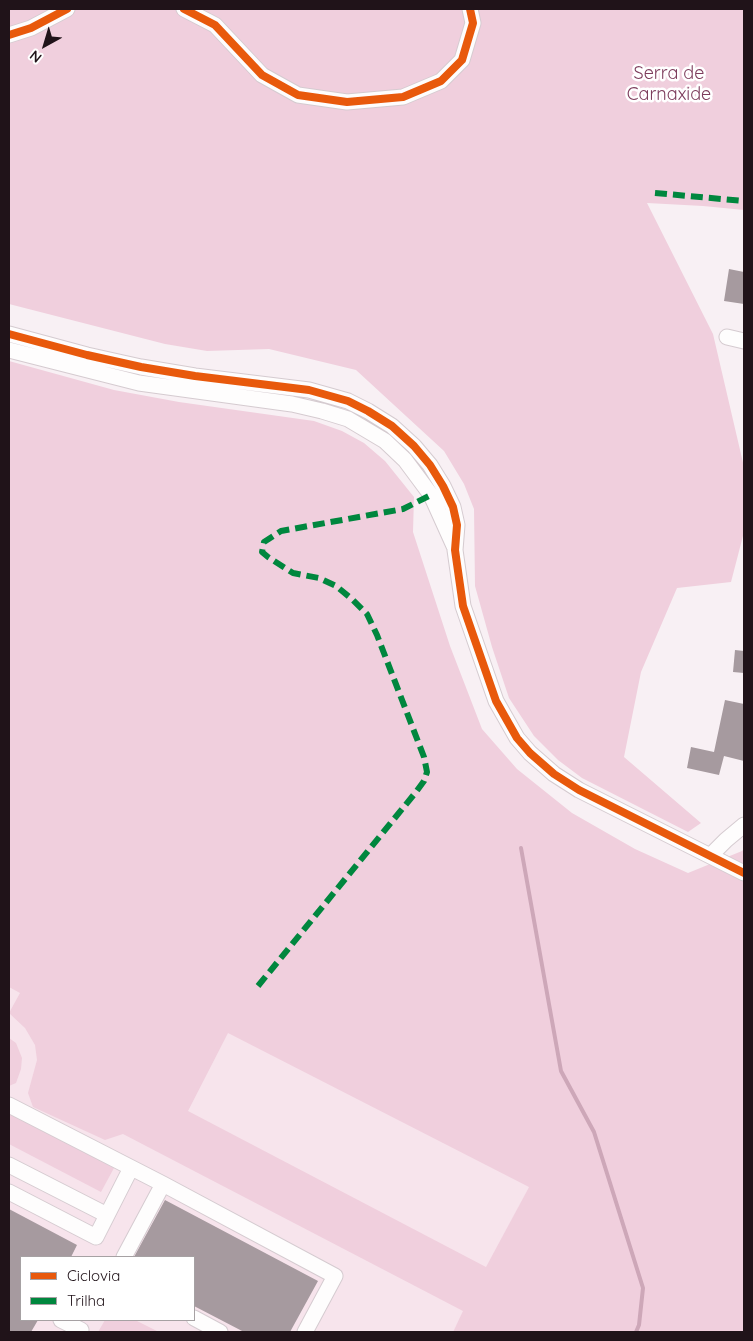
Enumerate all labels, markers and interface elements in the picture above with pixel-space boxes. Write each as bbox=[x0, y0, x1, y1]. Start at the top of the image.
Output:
north arrow bbox=[20, 20, 70, 70]
text: N bbox=[26, 46, 45, 67]
park label: Serra de Carnaxide bbox=[627, 63, 711, 106]
legend bbox=[20, 1256, 195, 1321]
text: Ciclovia bbox=[67, 1266, 120, 1285]
text: Trilha bbox=[67, 1291, 105, 1310]

